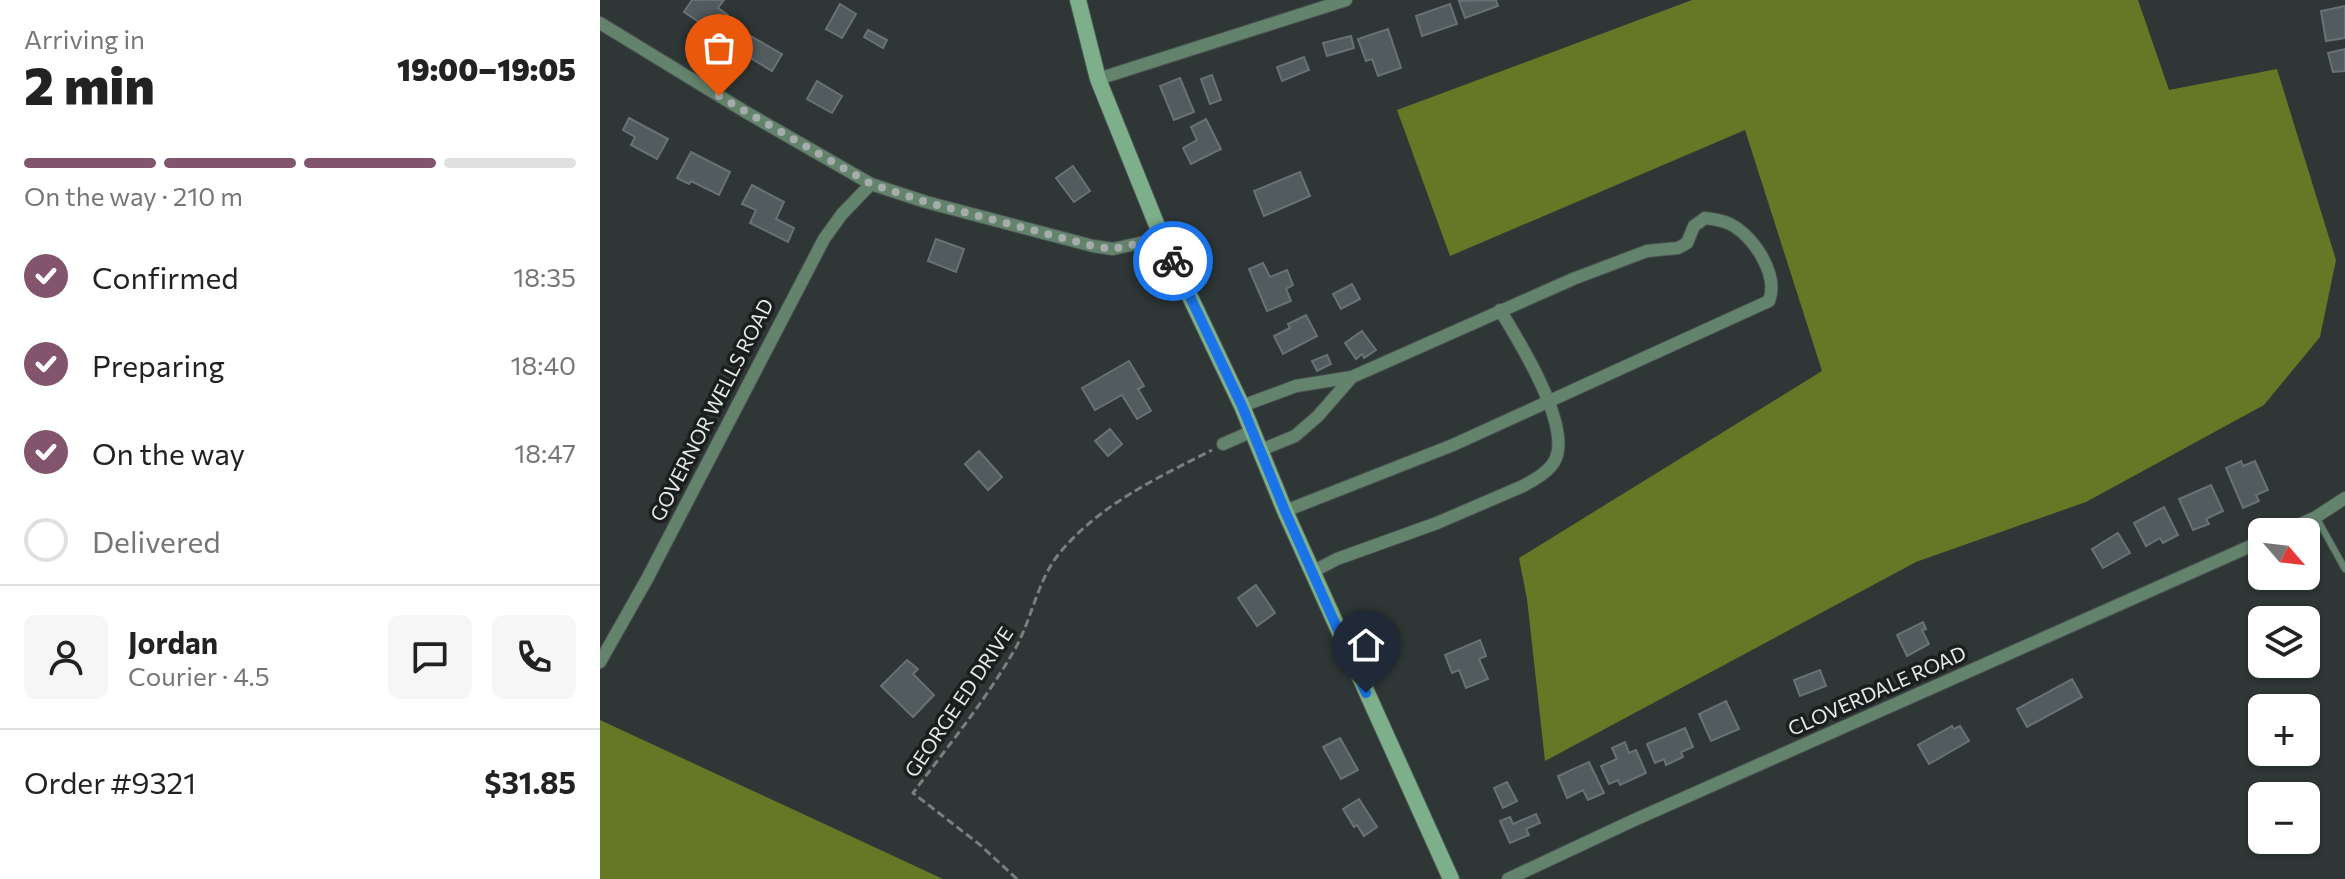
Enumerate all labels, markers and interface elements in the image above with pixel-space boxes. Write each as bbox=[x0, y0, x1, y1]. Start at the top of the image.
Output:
pin bbox=[685, 14.0, 753, 96]
text: Arriving in bbox=[24, 23, 145, 54]
icon: bag bbox=[697, 26, 741, 70]
text: 19:00–19:05 bbox=[397, 50, 576, 87]
text: 2 min bbox=[24, 52, 155, 116]
text: On the way · 210 m bbox=[24, 180, 243, 211]
courier bbox=[1133, 221, 1213, 301]
icon: bike bbox=[1151, 239, 1195, 283]
icon: check bbox=[24, 254, 68, 298]
text: Confirmed bbox=[92, 258, 239, 295]
text: 18:35 bbox=[513, 261, 576, 292]
street label: GOVERNOR WELLS ROAD bbox=[645, 294, 778, 525]
icon: check bbox=[24, 342, 68, 386]
text: Preparing bbox=[92, 346, 225, 383]
text: 18:40 bbox=[510, 349, 576, 380]
icon: check bbox=[24, 430, 68, 474]
text: On the way bbox=[92, 434, 245, 471]
text: 18:47 bbox=[514, 437, 576, 468]
north arrow bbox=[2248, 518, 2320, 590]
map controls bbox=[2248, 518, 2320, 854]
text: Delivered bbox=[92, 522, 221, 559]
button: layers bbox=[2248, 606, 2320, 678]
pin bbox=[1332, 611, 1400, 693]
button: person bbox=[24, 615, 108, 699]
button: chat bbox=[388, 615, 472, 699]
button: phone bbox=[492, 615, 576, 699]
street label: GEORGE ED DRIVE bbox=[899, 622, 1017, 781]
text: Jordan bbox=[128, 623, 218, 660]
icon: home bbox=[1344, 623, 1388, 667]
street label: CLOVERDALE ROAD bbox=[1784, 640, 1969, 740]
text: Courier · 4.5 bbox=[128, 660, 270, 691]
button: + bbox=[2248, 694, 2320, 766]
text: Order #9321 bbox=[24, 763, 196, 800]
text: $31.85 bbox=[484, 763, 576, 800]
button: − bbox=[2248, 782, 2320, 854]

